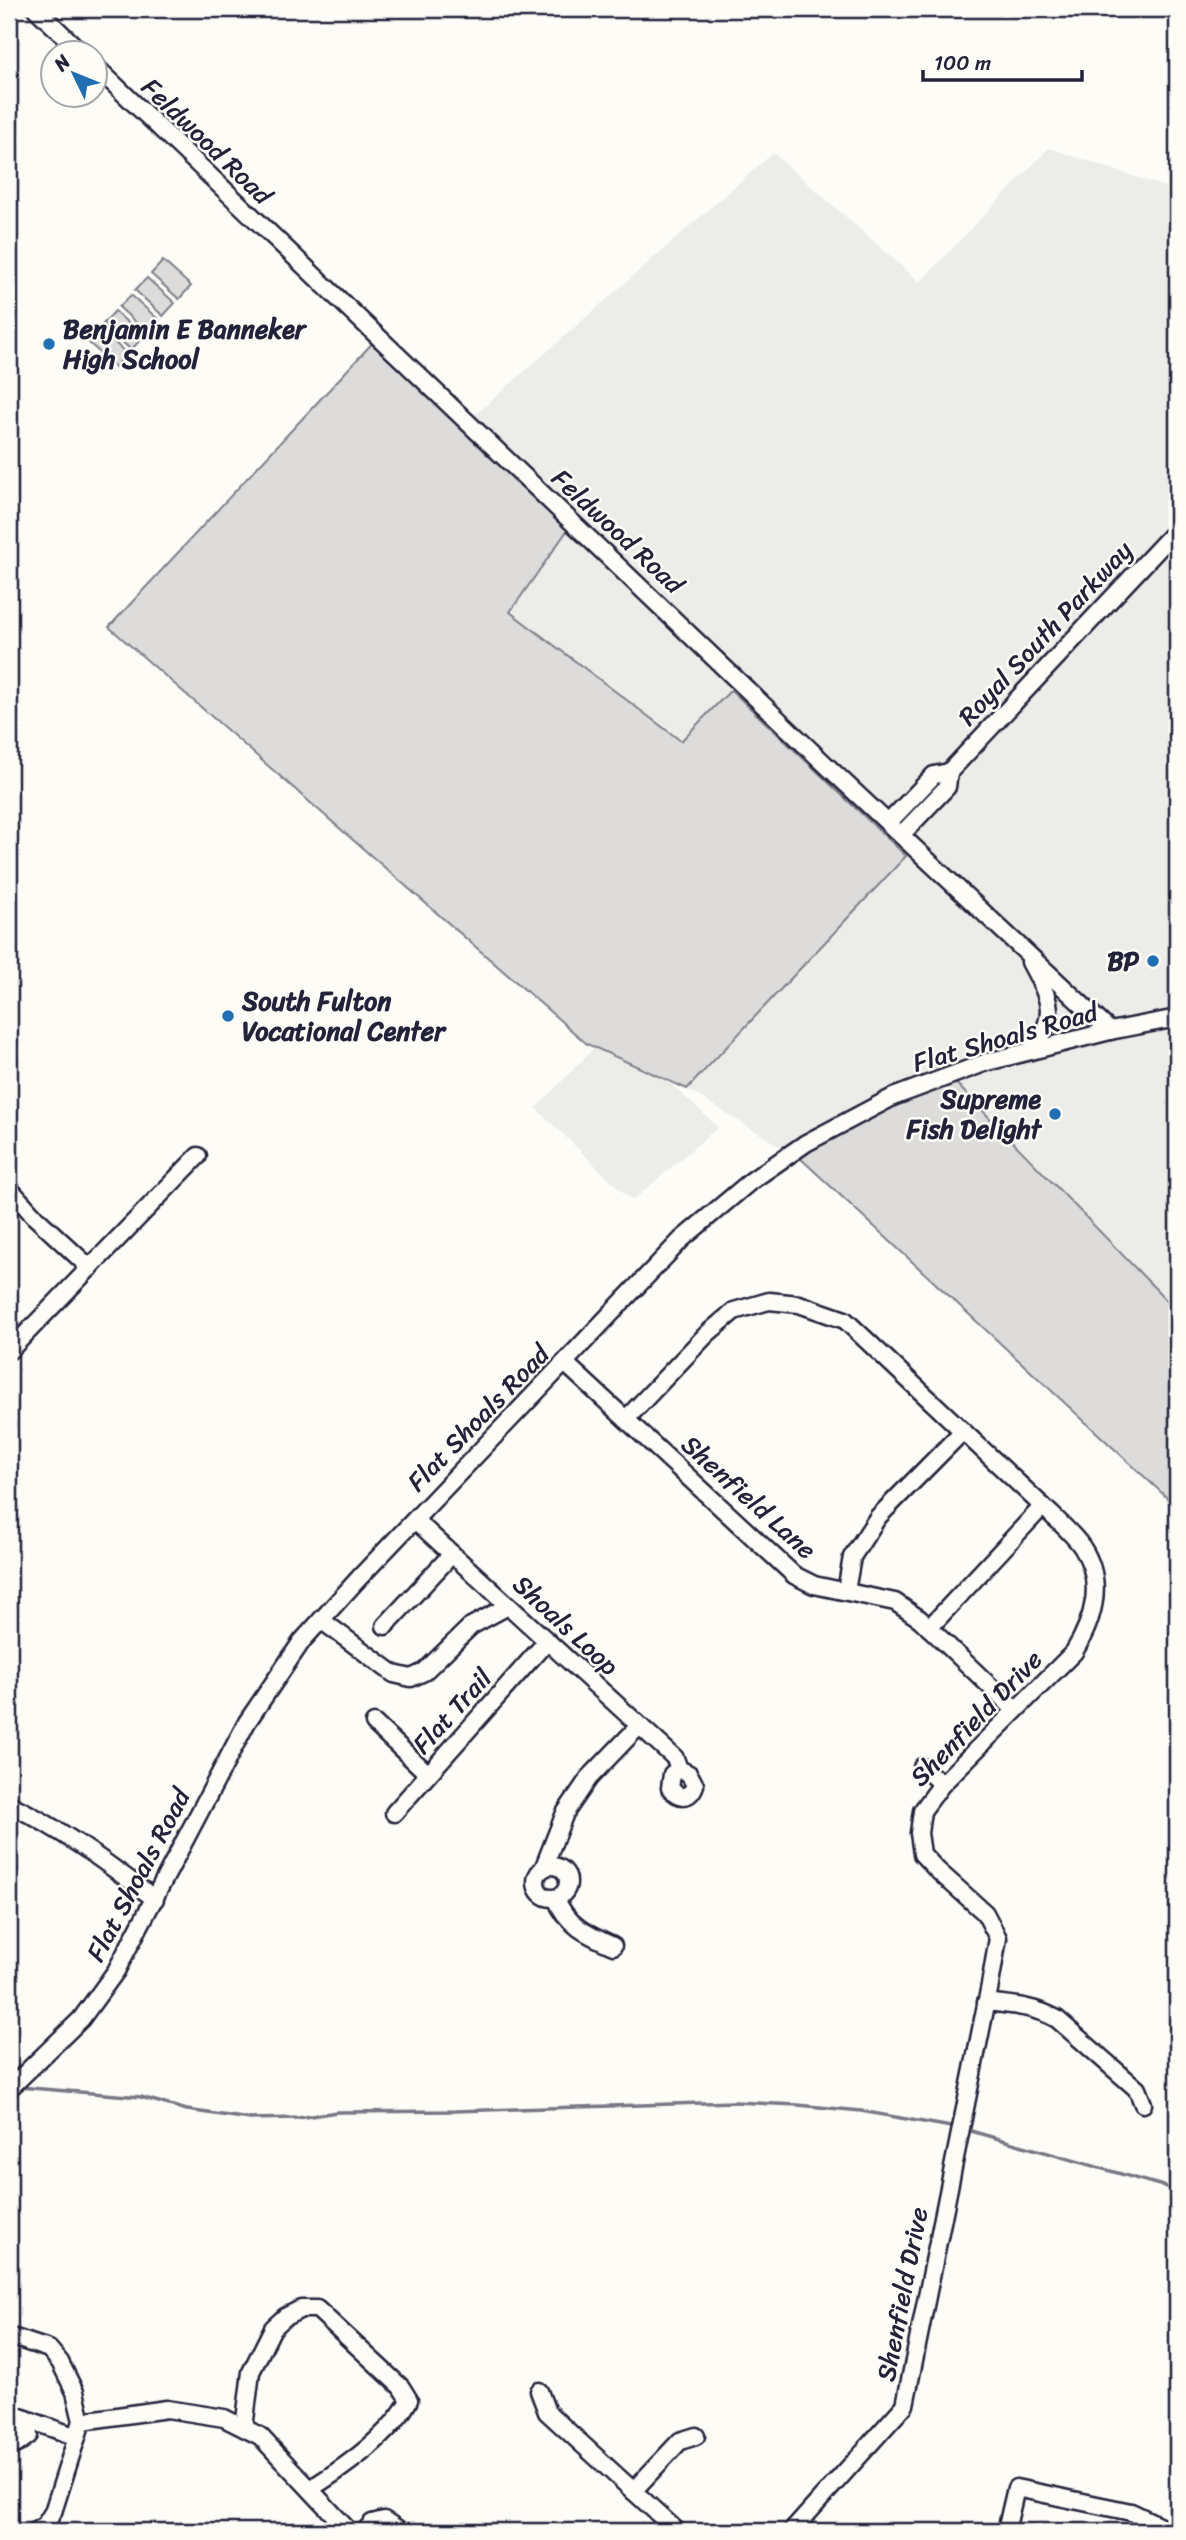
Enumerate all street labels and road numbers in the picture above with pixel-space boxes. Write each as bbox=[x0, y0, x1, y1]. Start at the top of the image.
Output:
street label: Feldwood Road bbox=[130, 66, 285, 218]
street label: Feldwood Road bbox=[541, 457, 697, 607]
street label: Royal South Parkway bbox=[946, 529, 1144, 737]
street label: Flat Shoals Road bbox=[907, 988, 1105, 1085]
street label: Flat Shoals Road bbox=[395, 1332, 562, 1503]
street label: Shenfield Lane bbox=[670, 1423, 828, 1571]
street label: Shoals Loop bbox=[502, 1563, 630, 1687]
street label: Shenfield Drive bbox=[898, 1638, 1054, 1798]
street label: Flat Trail bbox=[400, 1657, 504, 1765]
street label: Flat Shoals Road bbox=[73, 1778, 204, 1970]
street label: Shenfield Drive bbox=[863, 2203, 941, 2385]

